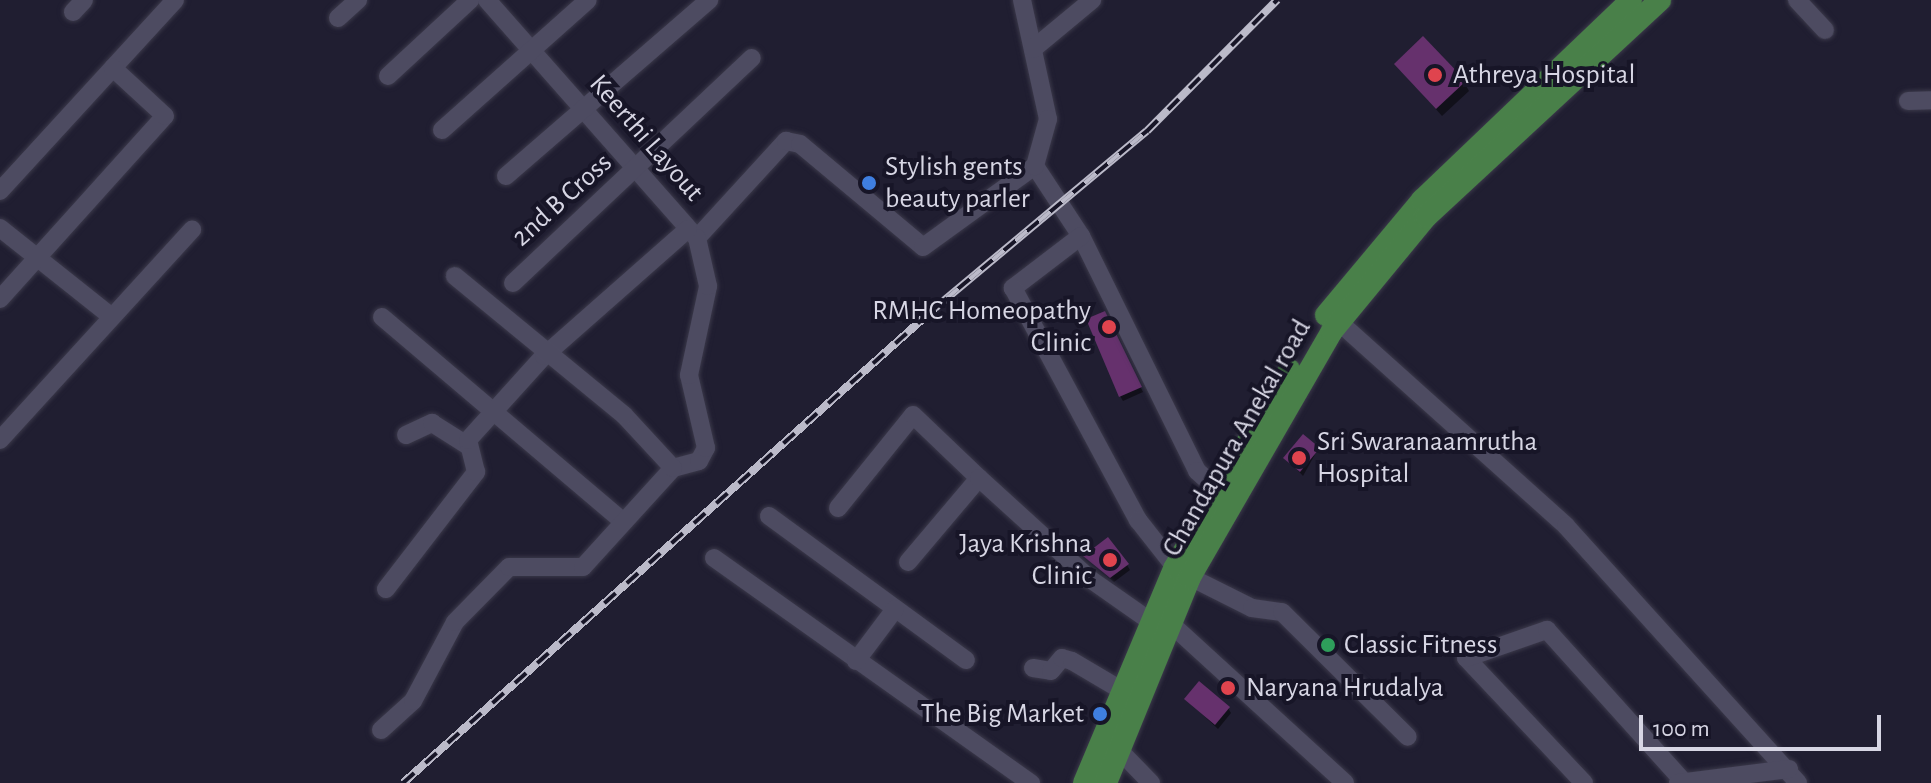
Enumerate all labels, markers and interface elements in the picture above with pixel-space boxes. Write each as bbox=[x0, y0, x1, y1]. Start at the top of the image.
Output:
place label: Athreya Hospital bbox=[1453, 58, 1635, 92]
marker: Athreya Hospital bbox=[1424, 64, 1446, 86]
street label: Keerthi Layout bbox=[582, 68, 710, 208]
street label: 2nd B Cross bbox=[505, 146, 619, 254]
place label: Stylish gents beauty parler bbox=[885, 150, 1030, 216]
marker: Stylish gents beauty parler bbox=[860, 174, 878, 192]
place label: RMHC Homeopathy Clinic bbox=[872, 294, 1091, 360]
street label: Chandapura Anekal road bbox=[1155, 313, 1319, 563]
marker: RMHC Homeopathy Clinic bbox=[1098, 316, 1120, 338]
place label: Sri Swaranaamrutha Hospital bbox=[1317, 425, 1537, 491]
marker: Sri Swaranaamrutha Hospital bbox=[1288, 447, 1310, 469]
place label: Jaya Krishna Clinic bbox=[959, 527, 1092, 593]
marker: Jaya Krishna Clinic bbox=[1099, 549, 1121, 571]
place label: Classic Fitness bbox=[1344, 628, 1497, 662]
marker: Classic Fitness bbox=[1319, 636, 1337, 654]
place label: Naryana Hrudalya bbox=[1246, 671, 1444, 705]
marker: Naryana Hrudalya bbox=[1217, 677, 1239, 699]
place label: The Big Market bbox=[921, 697, 1084, 731]
scale bar bbox=[1643, 699, 1885, 749]
marker: The Big Market bbox=[1091, 705, 1109, 723]
text: 100 m bbox=[1653, 717, 1710, 741]

